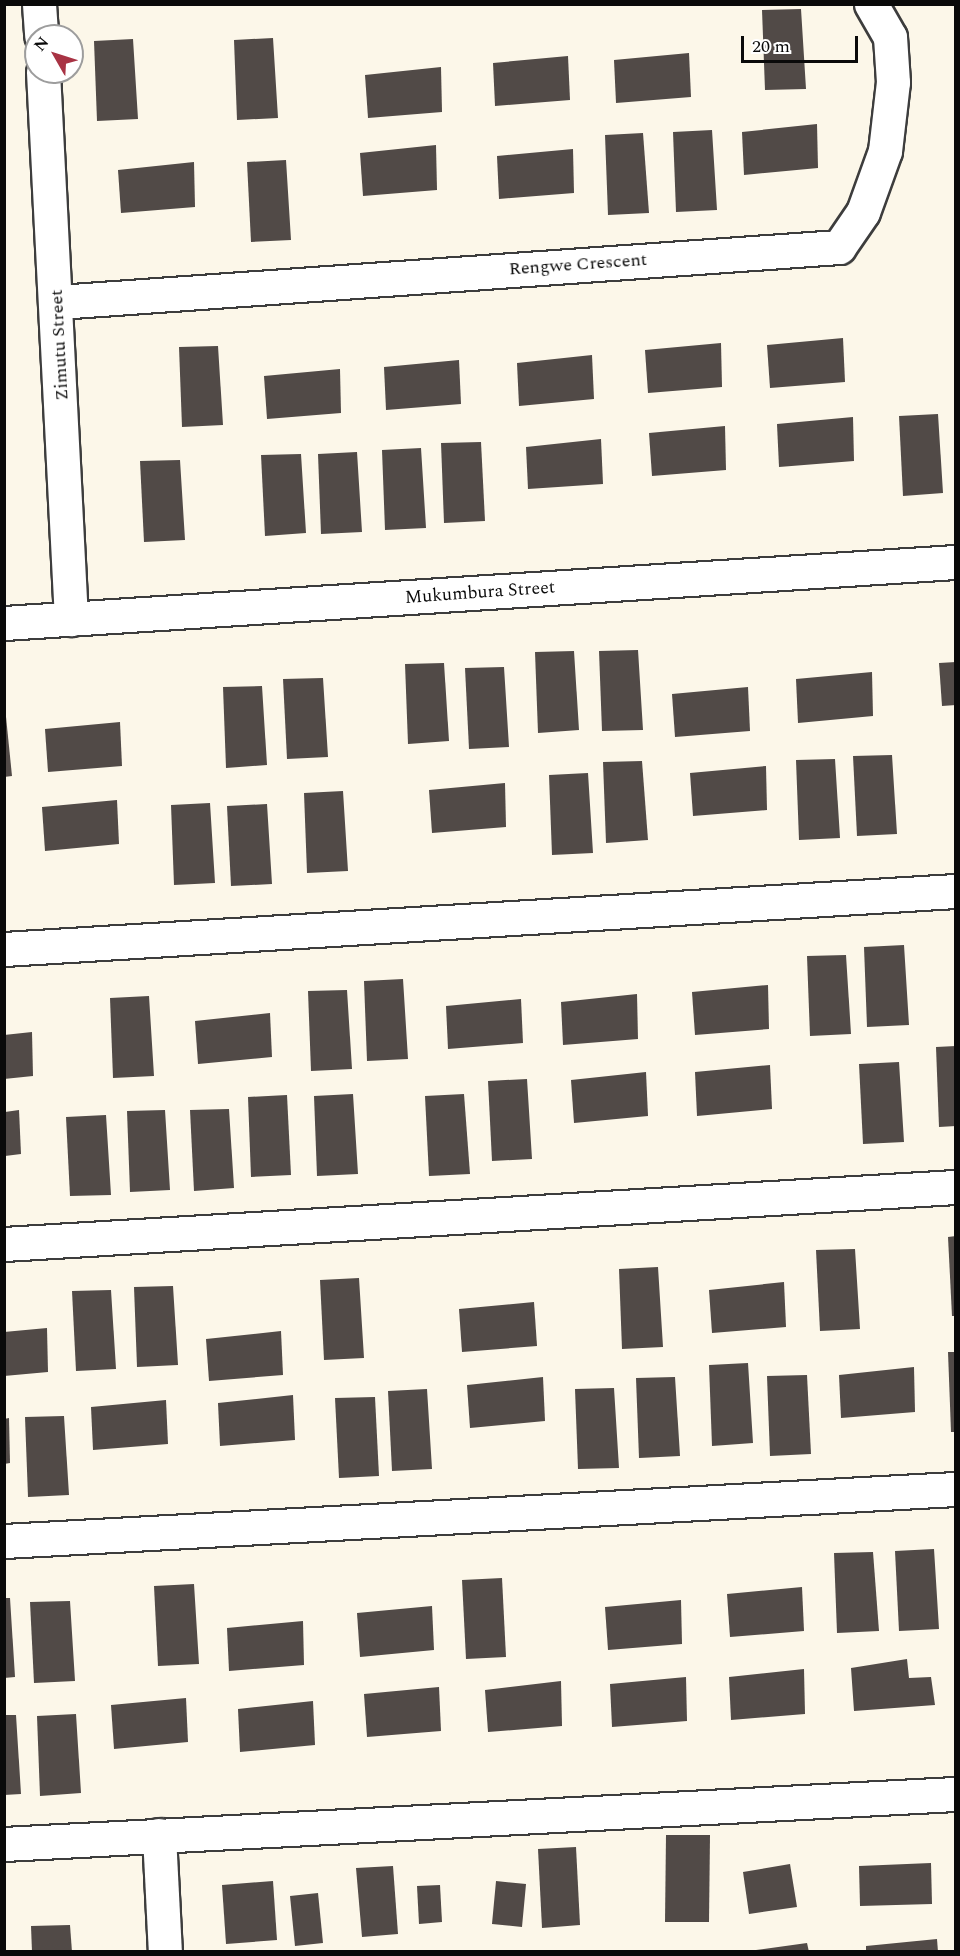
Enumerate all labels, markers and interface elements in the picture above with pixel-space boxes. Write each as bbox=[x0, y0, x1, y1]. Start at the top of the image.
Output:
north arrow bbox=[24, 24, 84, 84]
scale bar bbox=[744, 24, 861, 62]
text: N bbox=[28, 31, 55, 57]
text: 20 m bbox=[752, 33, 790, 60]
street label: Rengwe Crescent bbox=[508, 249, 648, 281]
street label: Zimutu Street bbox=[46, 289, 74, 401]
street label: Mukumbura Street bbox=[404, 577, 556, 609]

